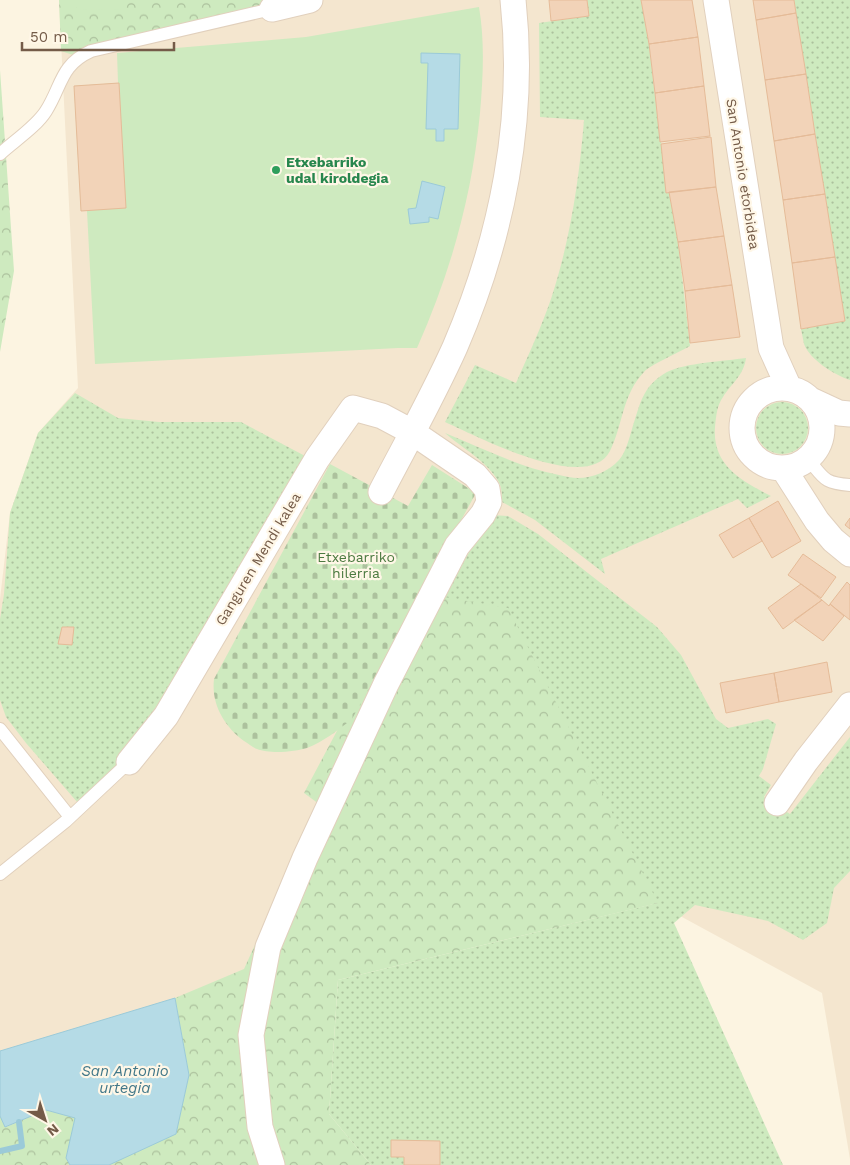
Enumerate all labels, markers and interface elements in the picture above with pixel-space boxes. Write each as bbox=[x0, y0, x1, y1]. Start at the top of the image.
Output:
scale bar bbox=[22, 20, 175, 52]
text: 50 m bbox=[30, 28, 67, 46]
street label: San Antonio etorbidea bbox=[723, 97, 763, 251]
place label: Etxebarriko udal kiroldegia bbox=[286, 154, 389, 186]
marker: Etxebarriko udal kiroldegia bbox=[270, 164, 282, 176]
street label: Ganguren Mendi kalea bbox=[212, 490, 304, 628]
park label: Etxebarriko hilerria bbox=[317, 549, 395, 581]
water label: San Antonio urtegia bbox=[81, 1062, 169, 1097]
north arrow bbox=[20, 1095, 70, 1145]
text: N bbox=[44, 1121, 62, 1140]

